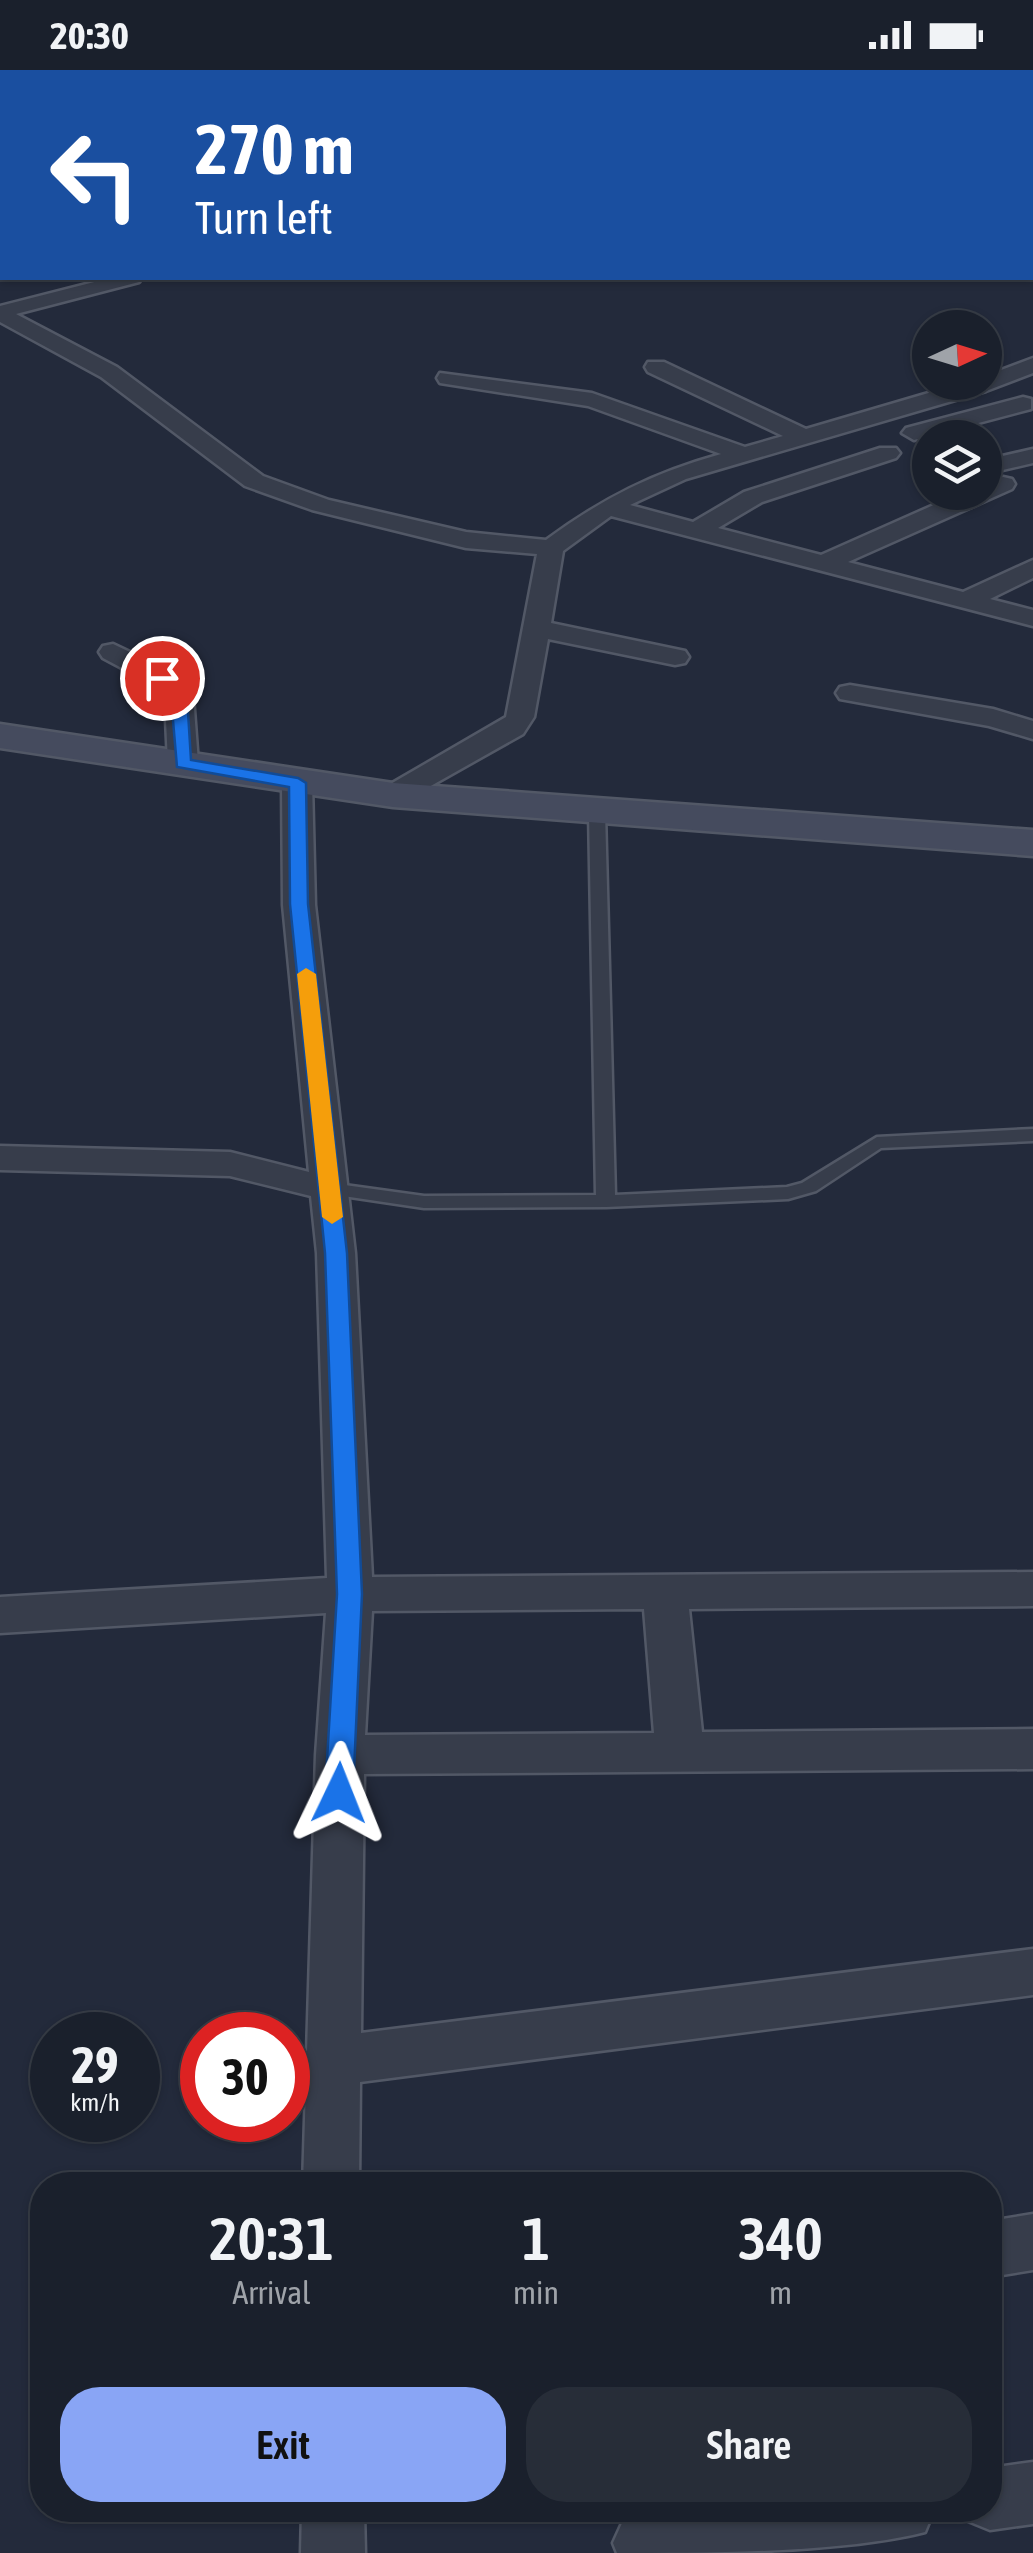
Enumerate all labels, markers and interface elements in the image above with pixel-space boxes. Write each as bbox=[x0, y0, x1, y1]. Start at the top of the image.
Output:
text: 20:30 bbox=[50, 14, 129, 57]
text: 270 m bbox=[195, 109, 354, 189]
icon: left bbox=[30, 110, 160, 240]
text: Turn left bbox=[195, 192, 333, 244]
north arrow bbox=[912, 310, 1002, 400]
map controls bbox=[912, 310, 1002, 510]
button: layers bbox=[912, 420, 1002, 510]
pin bbox=[120, 636, 205, 721]
icon: arrive bbox=[135, 651, 190, 706]
position arrow bbox=[287, 1741, 391, 1845]
speed limit sign: 30 bbox=[180, 2012, 310, 2142]
text: 29 bbox=[71, 2036, 118, 2094]
text: km/h bbox=[70, 2088, 120, 2116]
text: 20:31 bbox=[209, 2204, 334, 2273]
text: 1 bbox=[522, 2204, 550, 2273]
text: 340 bbox=[738, 2204, 823, 2273]
text: Arrival bbox=[232, 2274, 311, 2311]
text: min bbox=[513, 2274, 559, 2311]
text: m bbox=[769, 2274, 792, 2311]
button: Exit bbox=[60, 2387, 506, 2502]
button: Share bbox=[526, 2387, 972, 2502]

